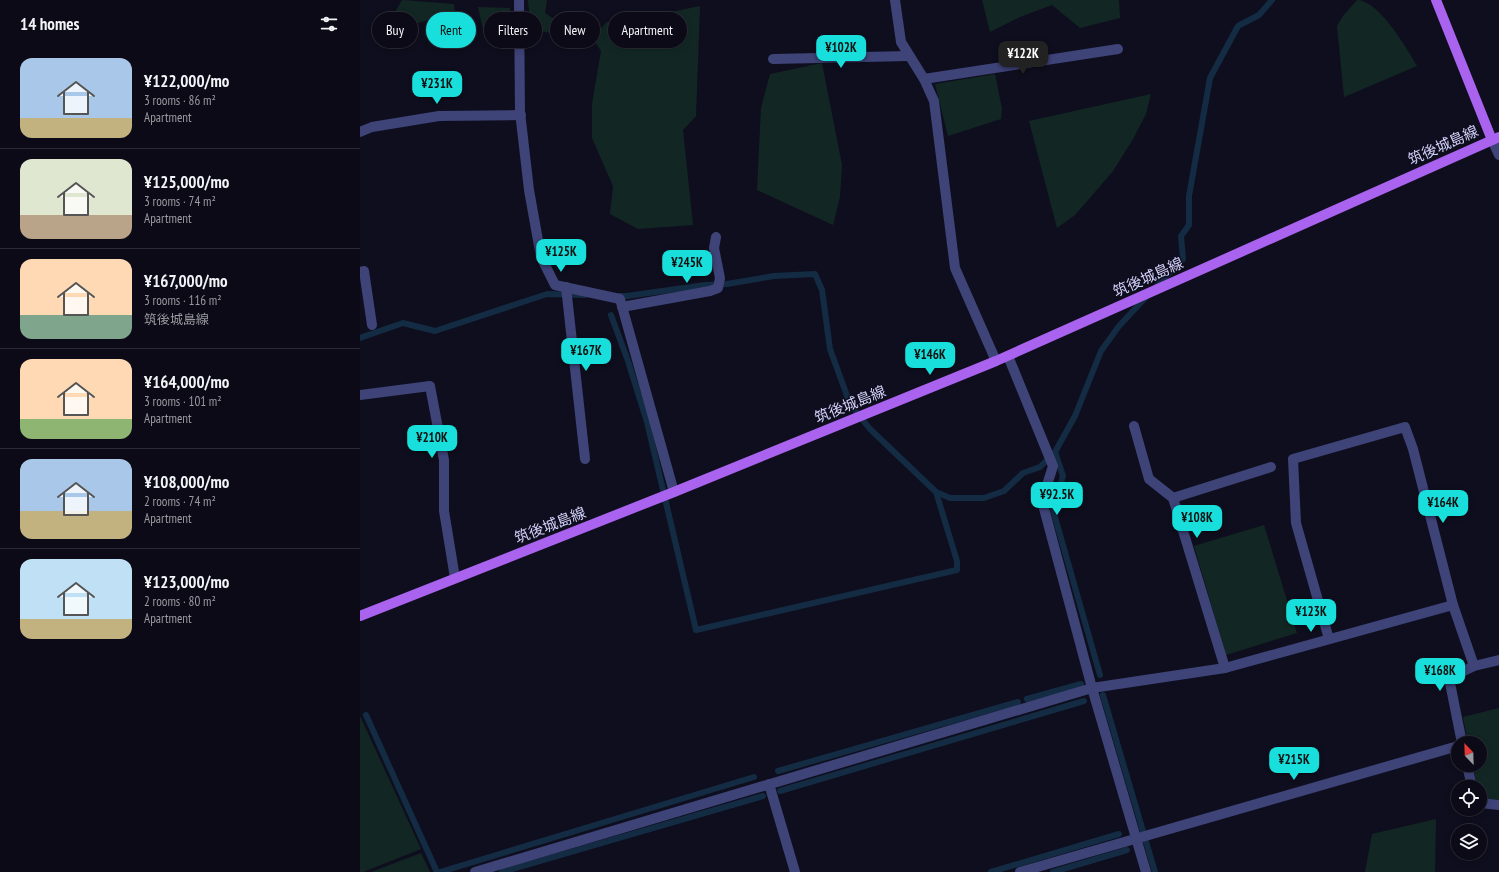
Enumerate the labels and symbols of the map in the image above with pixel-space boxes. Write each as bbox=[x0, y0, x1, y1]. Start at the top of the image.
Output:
pin: ¥102K bbox=[813, 35, 869, 69]
pin: ¥122K bbox=[995, 41, 1051, 75]
pin: ¥231K bbox=[409, 71, 465, 105]
street label: 筑後城島線 bbox=[1405, 121, 1481, 169]
pin: ¥125K bbox=[533, 239, 589, 273]
pin: ¥245K bbox=[659, 250, 715, 284]
street label: 筑後城島線 bbox=[1110, 253, 1186, 301]
pin: ¥167K bbox=[558, 338, 614, 372]
pin: ¥146K bbox=[902, 342, 958, 376]
street label: 筑後城島線 bbox=[812, 381, 888, 427]
pin: ¥210K bbox=[404, 425, 460, 459]
pin: ¥92.5K bbox=[1024, 482, 1090, 516]
pin: ¥164K bbox=[1415, 490, 1471, 524]
street label: 筑後城島線 bbox=[512, 503, 588, 547]
pin: ¥108K bbox=[1169, 505, 1225, 539]
pin: ¥123K bbox=[1283, 599, 1339, 633]
pin: ¥168K bbox=[1412, 658, 1468, 692]
north arrow bbox=[1451, 736, 1487, 772]
pin: ¥215K bbox=[1266, 747, 1322, 781]

